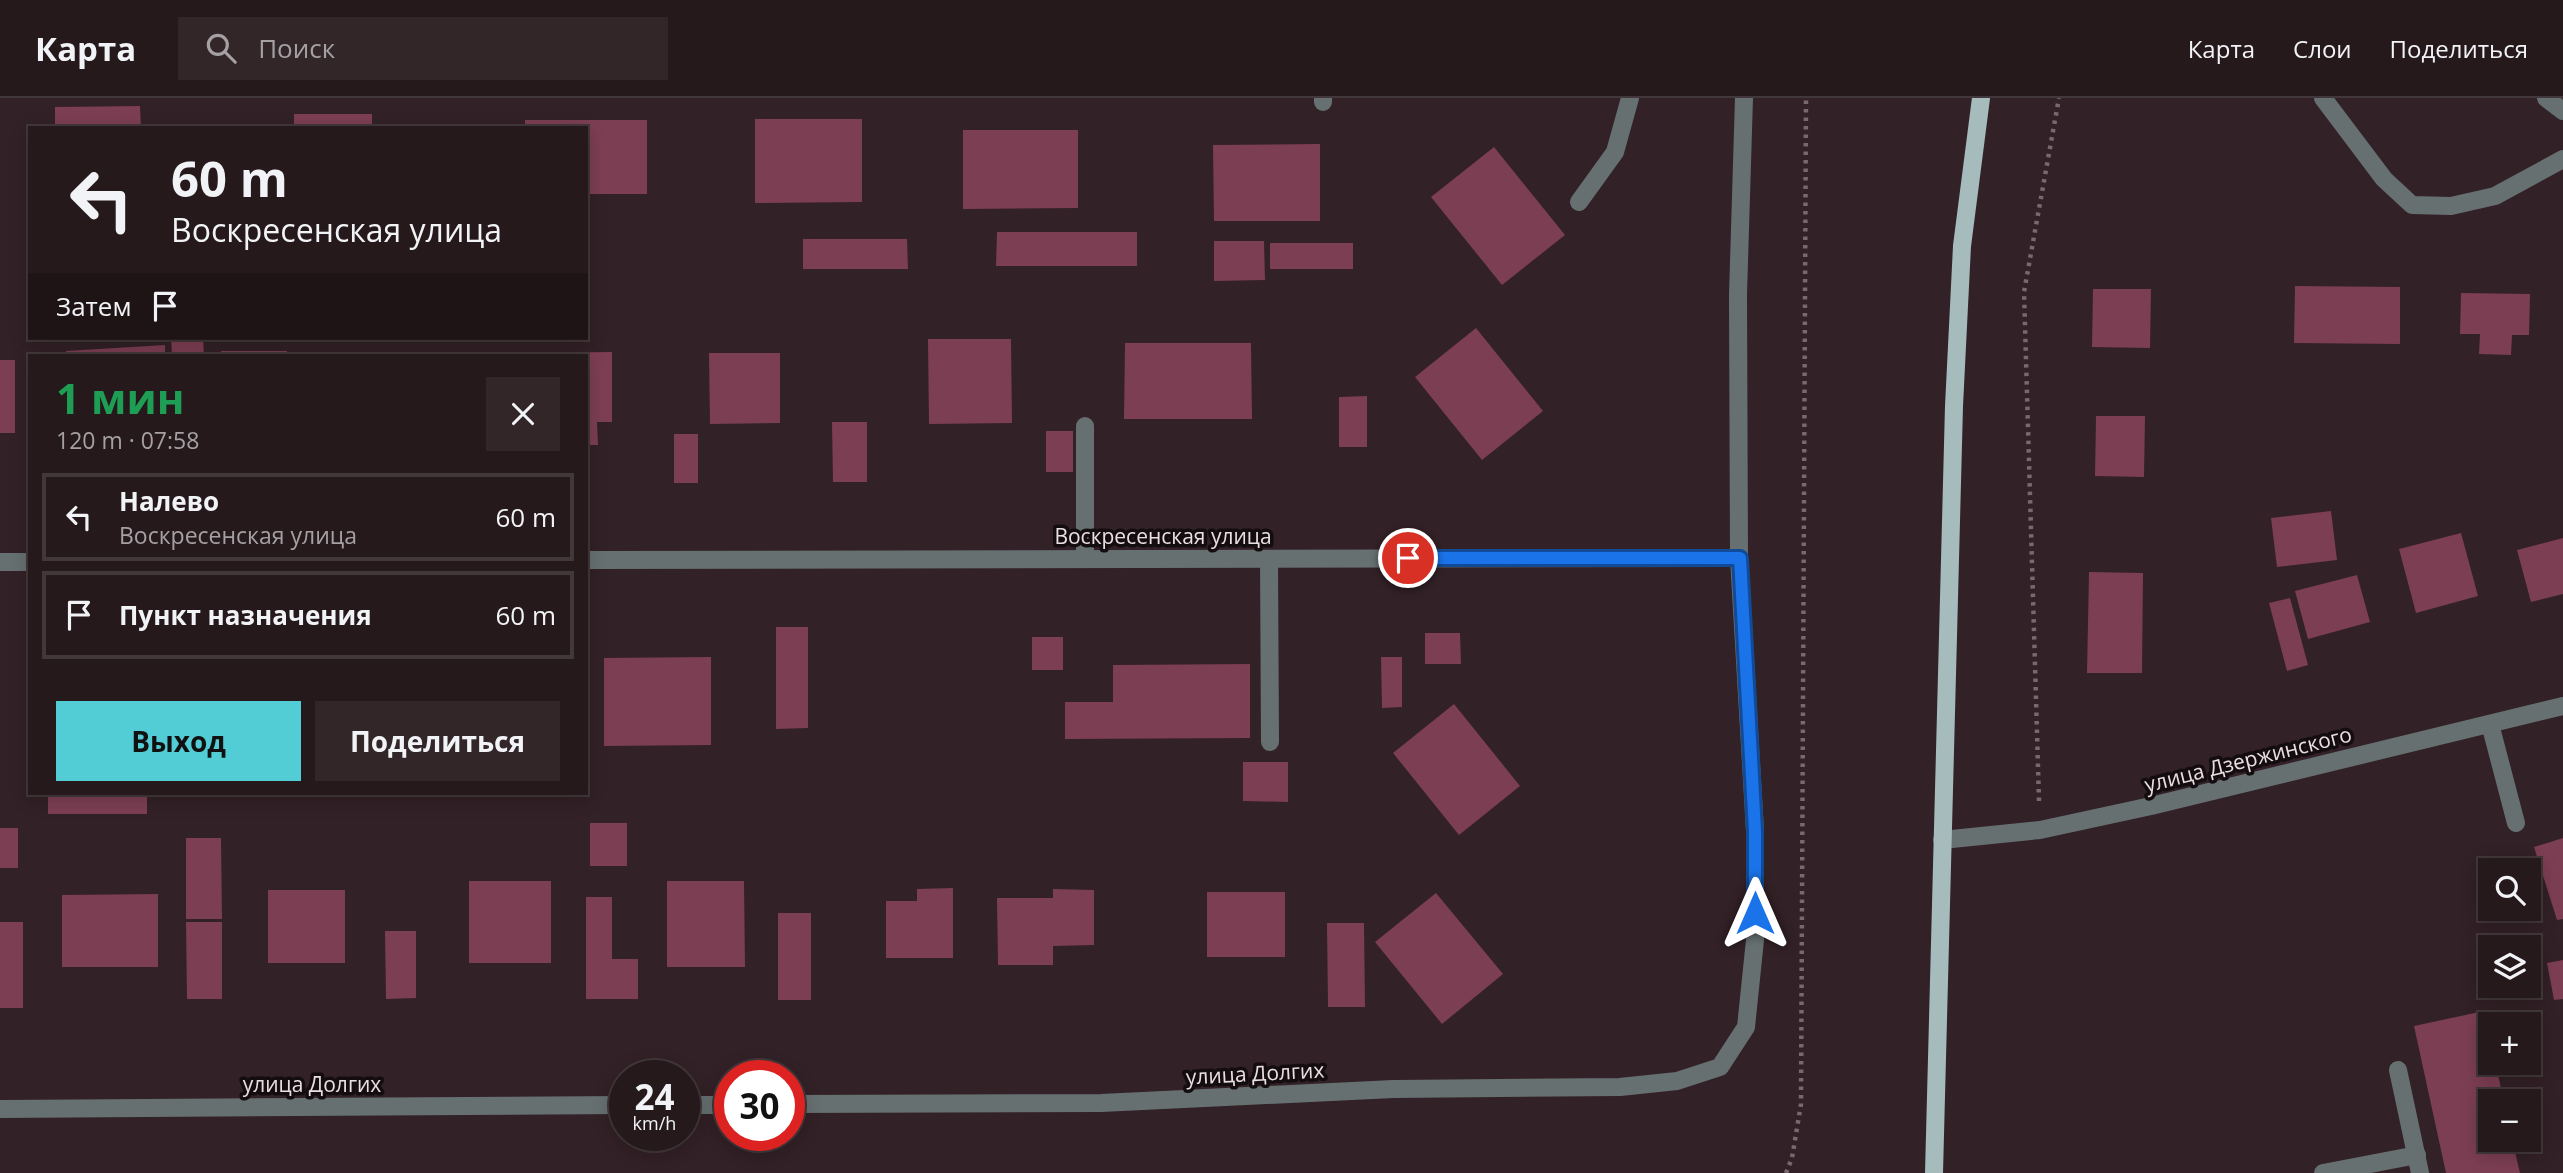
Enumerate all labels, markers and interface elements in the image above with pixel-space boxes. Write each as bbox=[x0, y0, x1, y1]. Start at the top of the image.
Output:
search box bbox=[178, 17, 668, 80]
text: Карта bbox=[35, 26, 136, 71]
icon: search bbox=[202, 29, 240, 67]
text: Поиск bbox=[258, 30, 335, 66]
text: Карта bbox=[2188, 32, 2255, 65]
text: Слои bbox=[2293, 32, 2352, 65]
text: Поделиться bbox=[2390, 32, 2528, 65]
text: 60 m bbox=[171, 145, 288, 211]
icon: left bbox=[56, 154, 147, 245]
text: Воскресенская улица bbox=[171, 208, 502, 251]
icon: arrive bbox=[146, 287, 184, 325]
text: Затем bbox=[56, 288, 132, 324]
text: 1 мин bbox=[56, 369, 184, 426]
button: close bbox=[486, 377, 560, 451]
text: 120 m · 07:58 bbox=[56, 424, 199, 456]
text: Налево bbox=[119, 483, 219, 519]
icon: left bbox=[60, 498, 98, 536]
text: 60 m bbox=[495, 499, 556, 535]
text: Воскресенская улица bbox=[119, 519, 357, 551]
street label: Воскресенская улица bbox=[1054, 522, 1272, 550]
pin bbox=[1378, 528, 1438, 588]
icon: arrive bbox=[1389, 539, 1427, 577]
icon: arrive bbox=[60, 596, 98, 634]
text: Пункт назначения bbox=[119, 597, 372, 633]
text: 60 m bbox=[495, 597, 556, 633]
button: Выход bbox=[56, 701, 301, 781]
button: Поделиться bbox=[315, 701, 560, 781]
street label: улица Дзержинского bbox=[2141, 720, 2355, 798]
map controls bbox=[2478, 858, 2541, 1152]
button: search bbox=[2478, 858, 2541, 921]
position arrow bbox=[1718, 876, 1792, 950]
button: layers bbox=[2478, 935, 2541, 998]
button: + bbox=[2478, 1012, 2541, 1075]
street label: улица Долгих bbox=[1185, 1055, 1325, 1091]
speed limit sign: 30 bbox=[714, 1060, 805, 1151]
street label: улица Долгих bbox=[243, 1070, 381, 1098]
text: 24 bbox=[634, 1073, 675, 1120]
button: − bbox=[2478, 1089, 2541, 1152]
text: km/h bbox=[633, 1111, 676, 1135]

